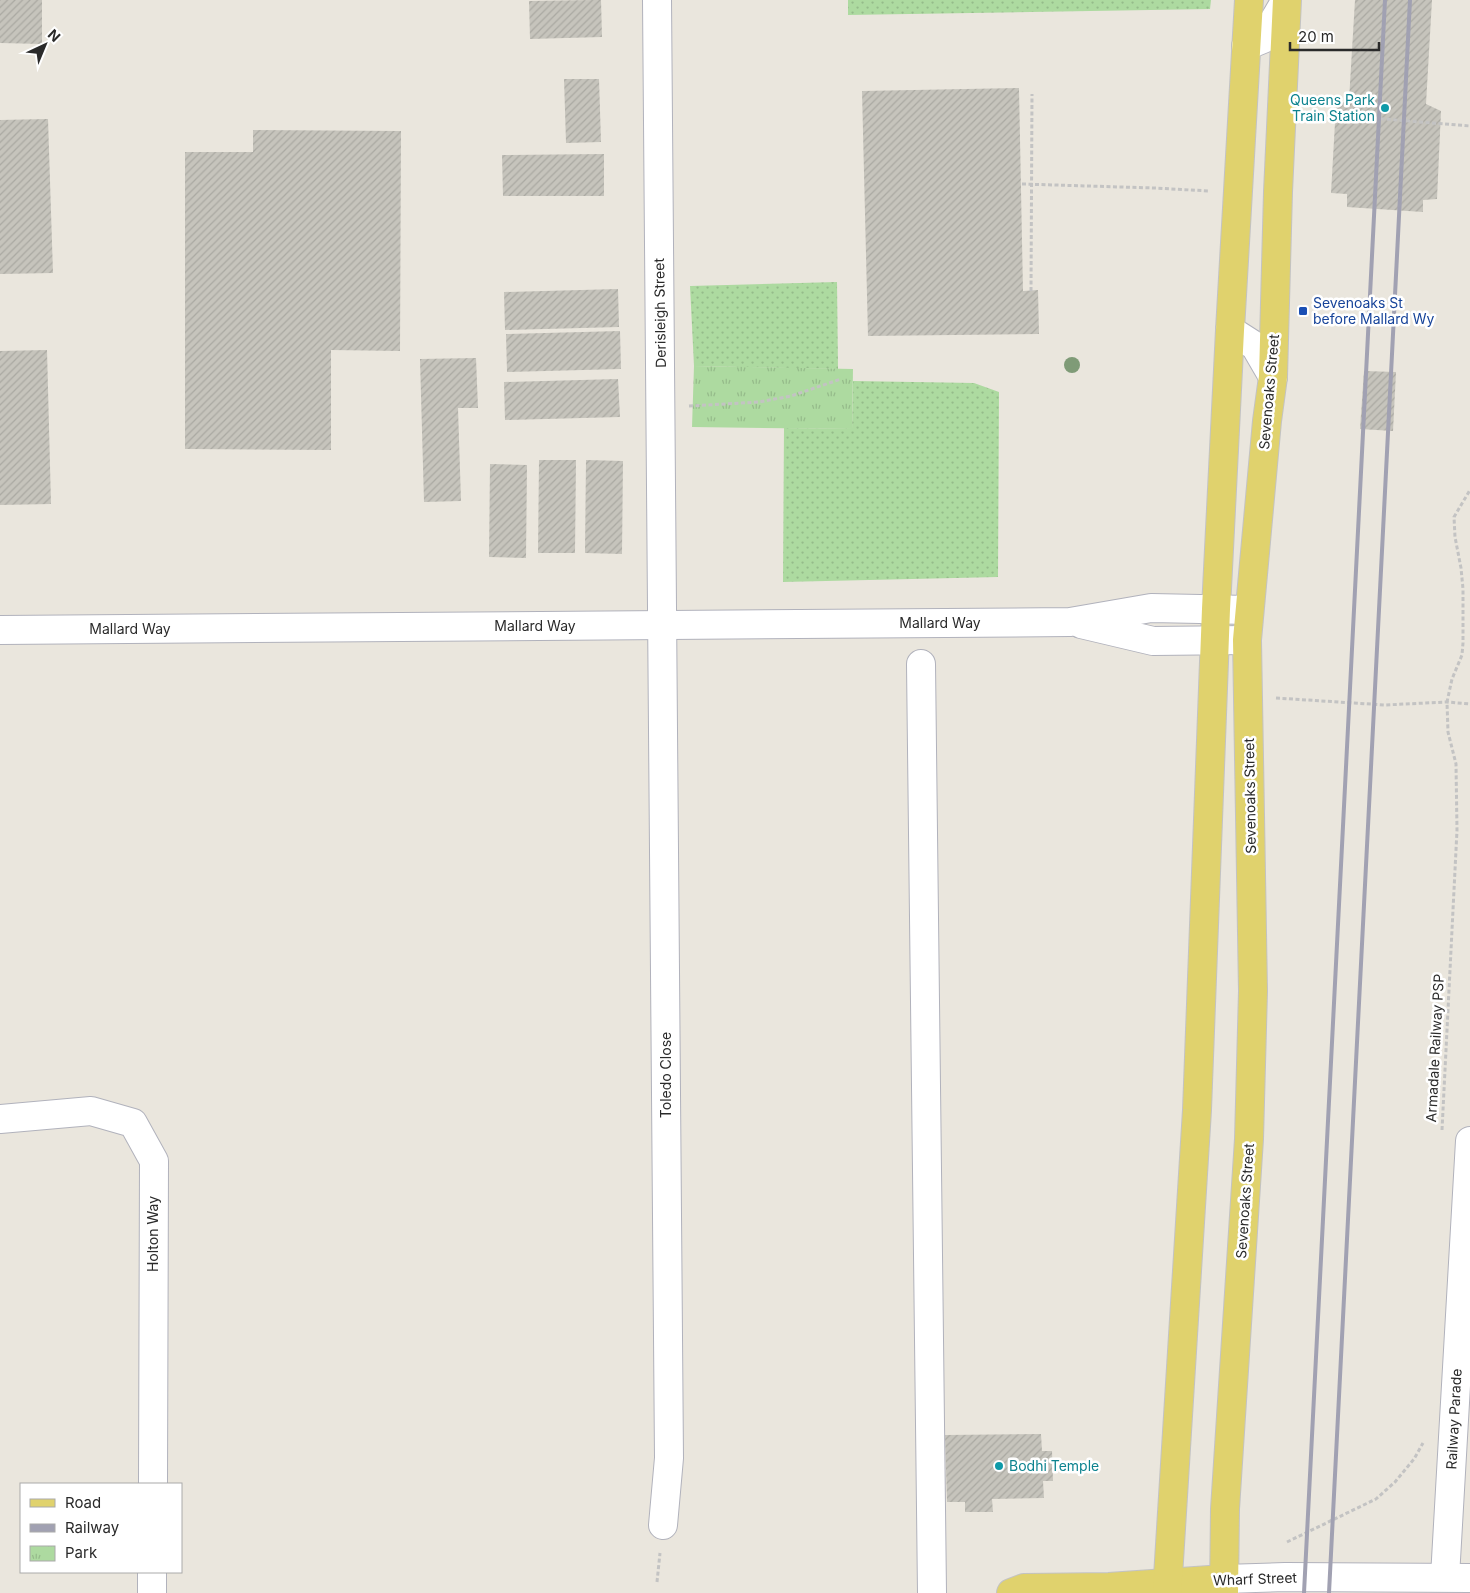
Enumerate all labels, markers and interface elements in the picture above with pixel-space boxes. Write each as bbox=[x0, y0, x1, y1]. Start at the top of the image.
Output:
north arrow bbox=[20, 20, 70, 70]
scale bar bbox=[1290, 20, 1379, 52]
text: N bbox=[45, 25, 64, 45]
text: 20 m bbox=[1298, 27, 1334, 46]
place label: Queens Park Train Station bbox=[1290, 91, 1375, 124]
marker: Queens Park Train Station bbox=[1379, 102, 1391, 114]
street label: Derisleigh Street bbox=[650, 258, 669, 368]
place label: Sevenoaks St before Mallard Wy bbox=[1313, 294, 1435, 327]
marker: Sevenoaks St before Mallard Wy bbox=[1297, 305, 1309, 317]
street label: Sevenoaks Street bbox=[1255, 333, 1282, 450]
street label: Mallard Way bbox=[899, 614, 981, 631]
street label: Mallard Way bbox=[494, 617, 576, 634]
street label: Mallard Way bbox=[89, 620, 171, 637]
street label: Sevenoaks Street bbox=[1240, 738, 1259, 854]
street label: Armadale Railway PSP bbox=[1422, 973, 1447, 1123]
street label: Toledo Close bbox=[657, 1032, 674, 1118]
street label: Sevenoaks Street bbox=[1232, 1142, 1257, 1259]
street label: Holton Way bbox=[144, 1196, 161, 1272]
street label: Railway Parade bbox=[1442, 1368, 1465, 1470]
place label: Bodhi Temple bbox=[1009, 1457, 1099, 1474]
marker: Bodhi Temple bbox=[993, 1460, 1005, 1472]
legend bbox=[20, 1483, 182, 1573]
text: Road bbox=[65, 1493, 101, 1512]
text: Railway bbox=[65, 1518, 120, 1537]
text: Park bbox=[65, 1543, 98, 1562]
street label: Wharf Street bbox=[1213, 1569, 1298, 1588]

